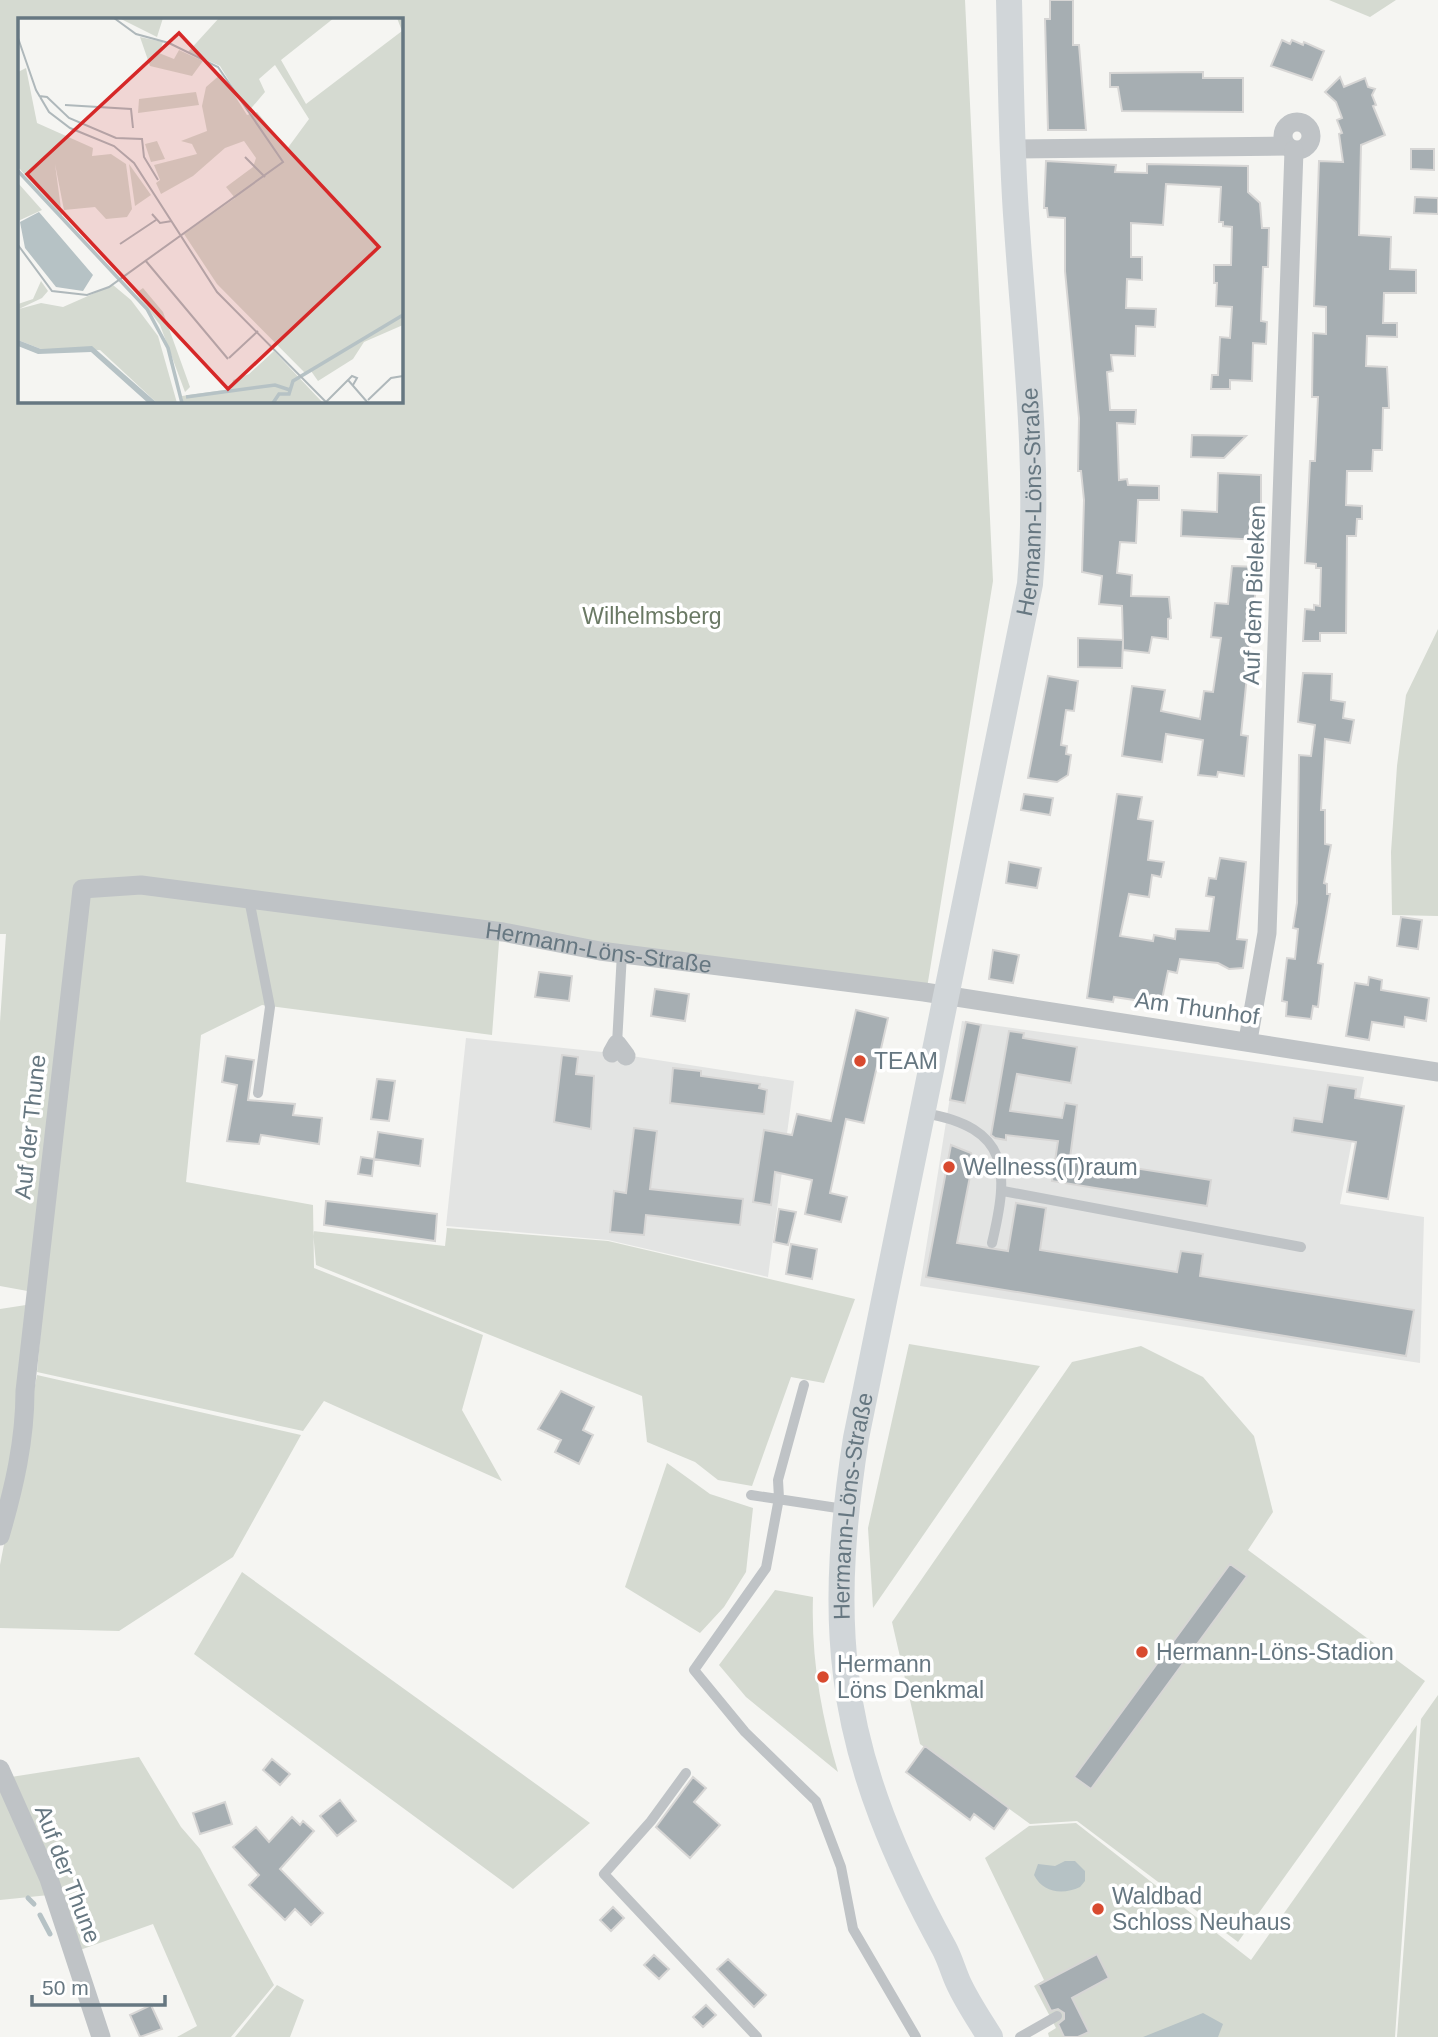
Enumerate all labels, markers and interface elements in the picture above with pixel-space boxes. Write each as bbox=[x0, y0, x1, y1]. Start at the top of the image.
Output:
inset map bbox=[18, 18, 402, 402]
street label: Hermann-Löns-Straße bbox=[1011, 387, 1046, 618]
street label: Auf dem Bieleken bbox=[1238, 504, 1270, 686]
park label: Wilhelmsberg bbox=[582, 603, 722, 629]
street label: Hermann-Löns-Straße bbox=[484, 917, 713, 978]
street label: Am Thunhof bbox=[1133, 986, 1261, 1030]
place label: TEAM bbox=[874, 1048, 938, 1074]
street label: Auf der Thune bbox=[9, 1053, 51, 1201]
marker: TEAM bbox=[852, 1053, 868, 1069]
place label: Wellness(T)raum bbox=[963, 1154, 1138, 1180]
marker: Wellness(T)raum bbox=[941, 1159, 957, 1175]
street label: Hermann-Löns-Straße bbox=[828, 1390, 878, 1620]
place label: Hermann-Löns-Stadion bbox=[1156, 1639, 1394, 1665]
marker: Hermann-Löns-Stadion bbox=[1134, 1644, 1150, 1660]
place label: Hermann Löns Denkmal bbox=[837, 1651, 984, 1703]
marker: Hermann Löns Denkmal bbox=[815, 1669, 831, 1685]
street label: Auf der Thune bbox=[30, 1801, 106, 1947]
place label: Waldbad Schloss Neuhaus bbox=[1112, 1883, 1291, 1935]
marker: Waldbad Schloss Neuhaus bbox=[1090, 1901, 1106, 1917]
scale bar bbox=[32, 1964, 164, 2008]
text: 50 m bbox=[42, 1976, 89, 1999]

